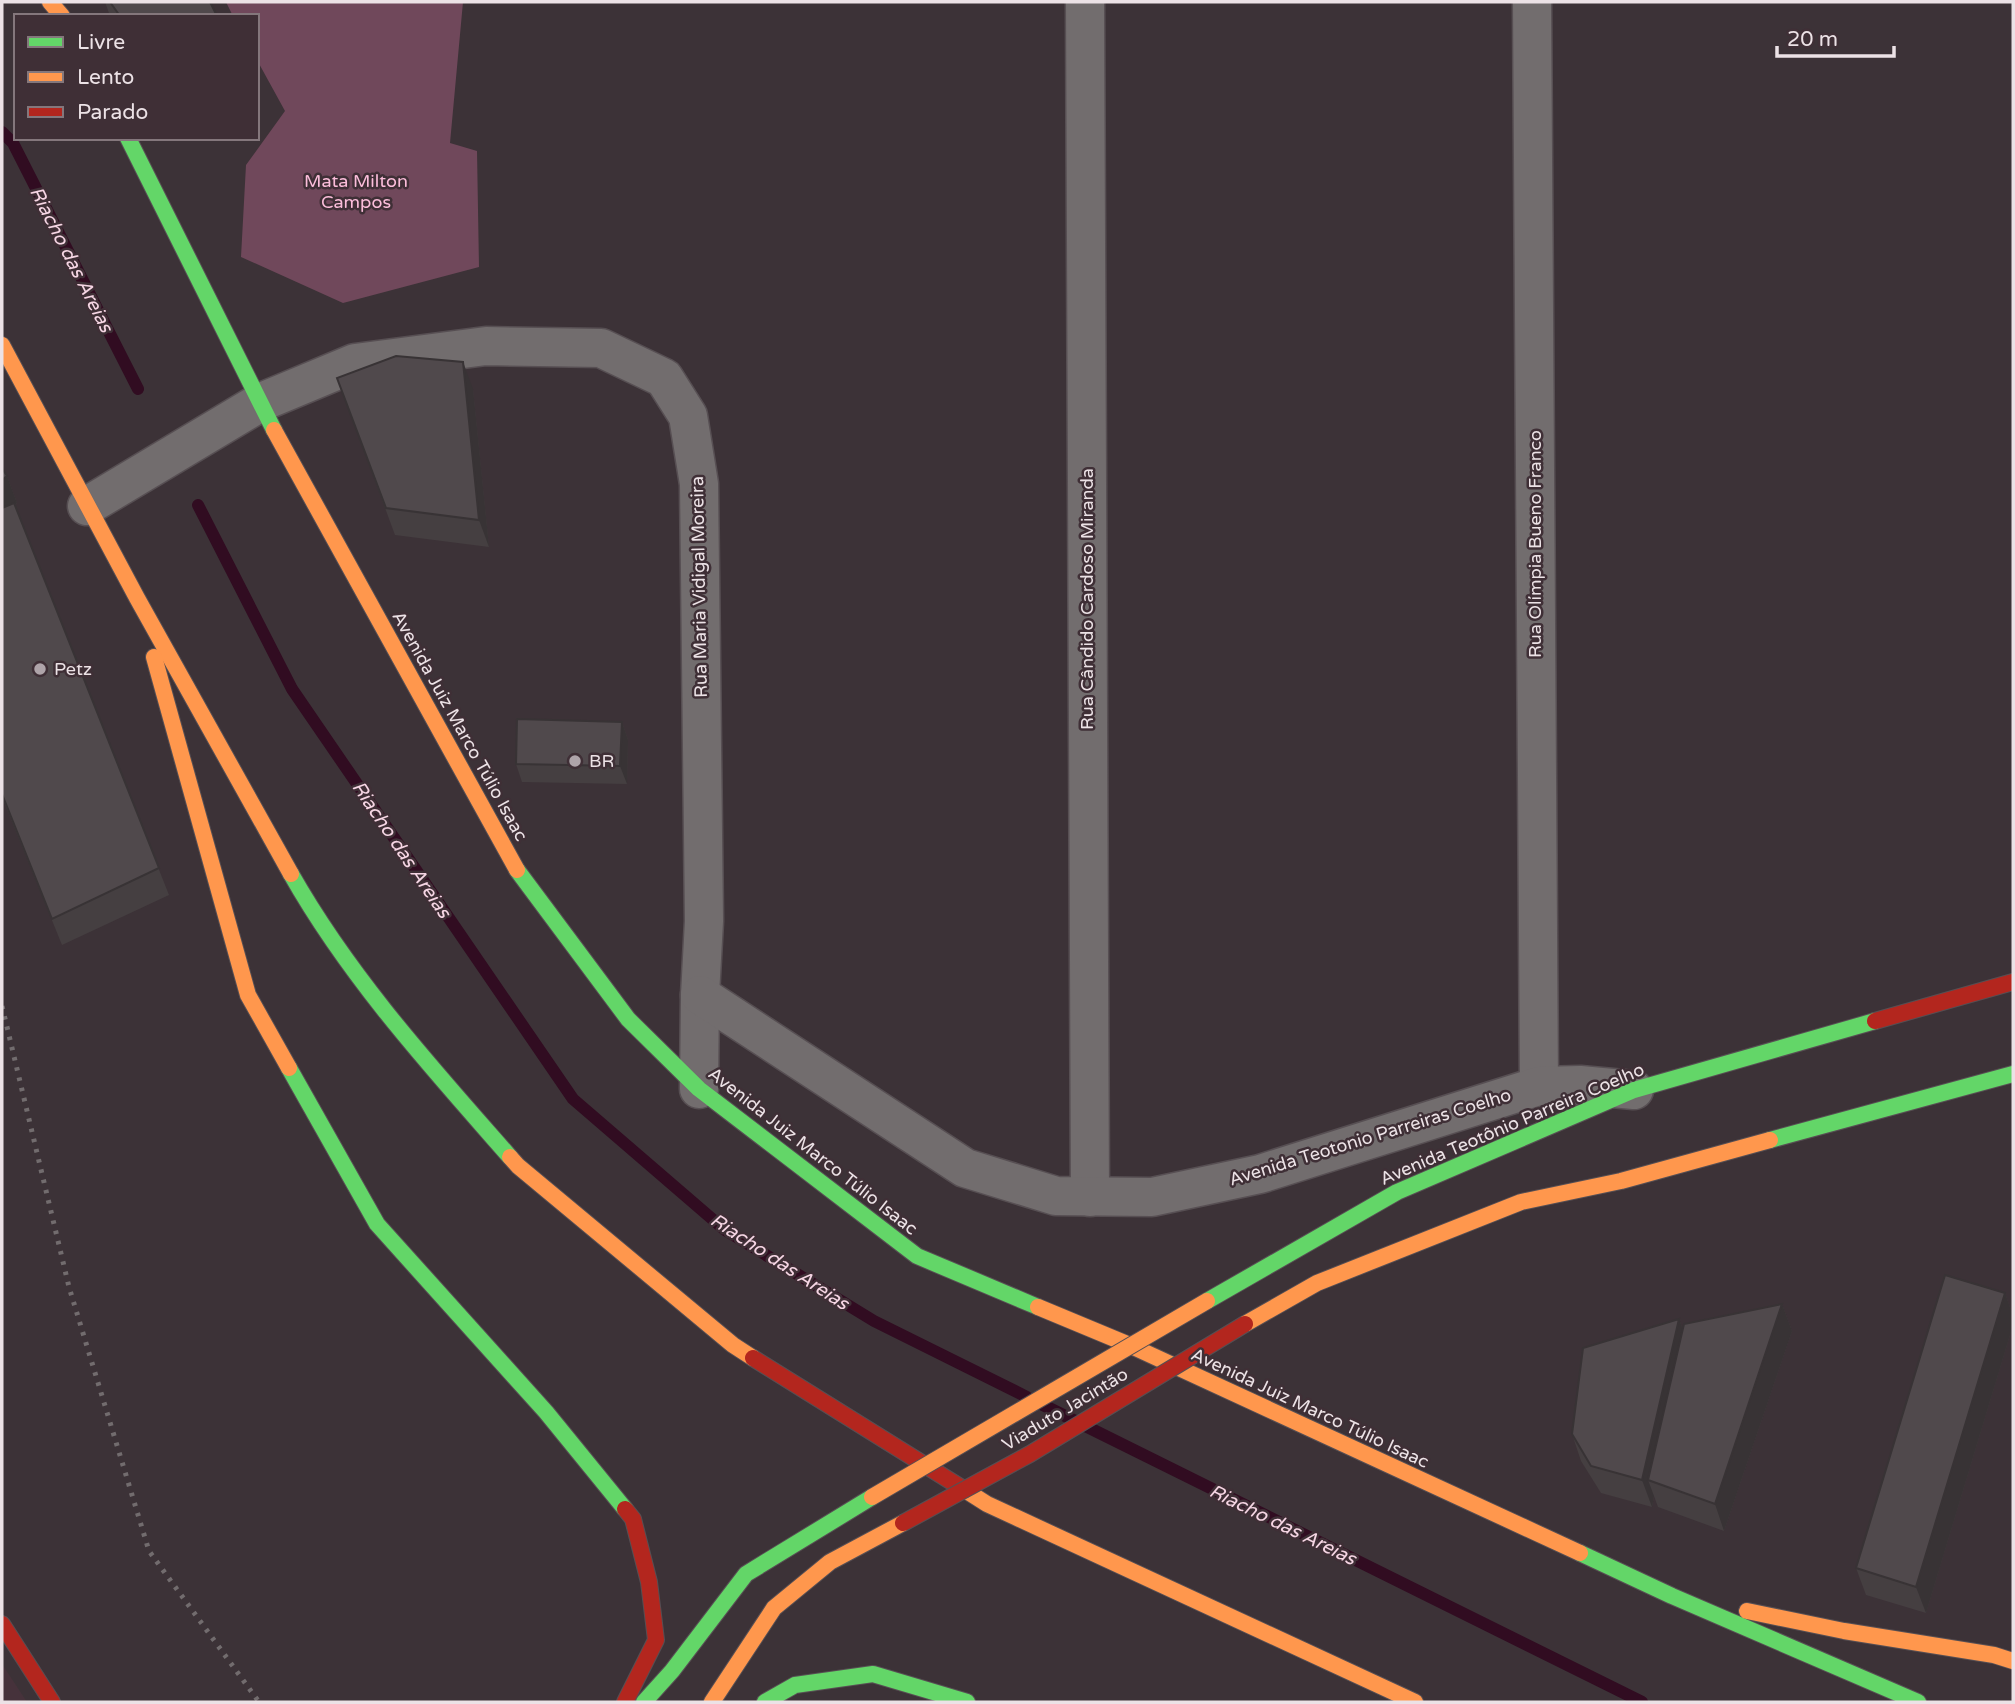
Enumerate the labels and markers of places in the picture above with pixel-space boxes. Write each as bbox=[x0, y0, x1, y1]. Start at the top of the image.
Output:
place label: Petz bbox=[54, 658, 92, 680]
marker: Petz bbox=[32, 661, 48, 677]
place label: BR bbox=[589, 750, 614, 772]
marker: BR bbox=[567, 753, 583, 769]

